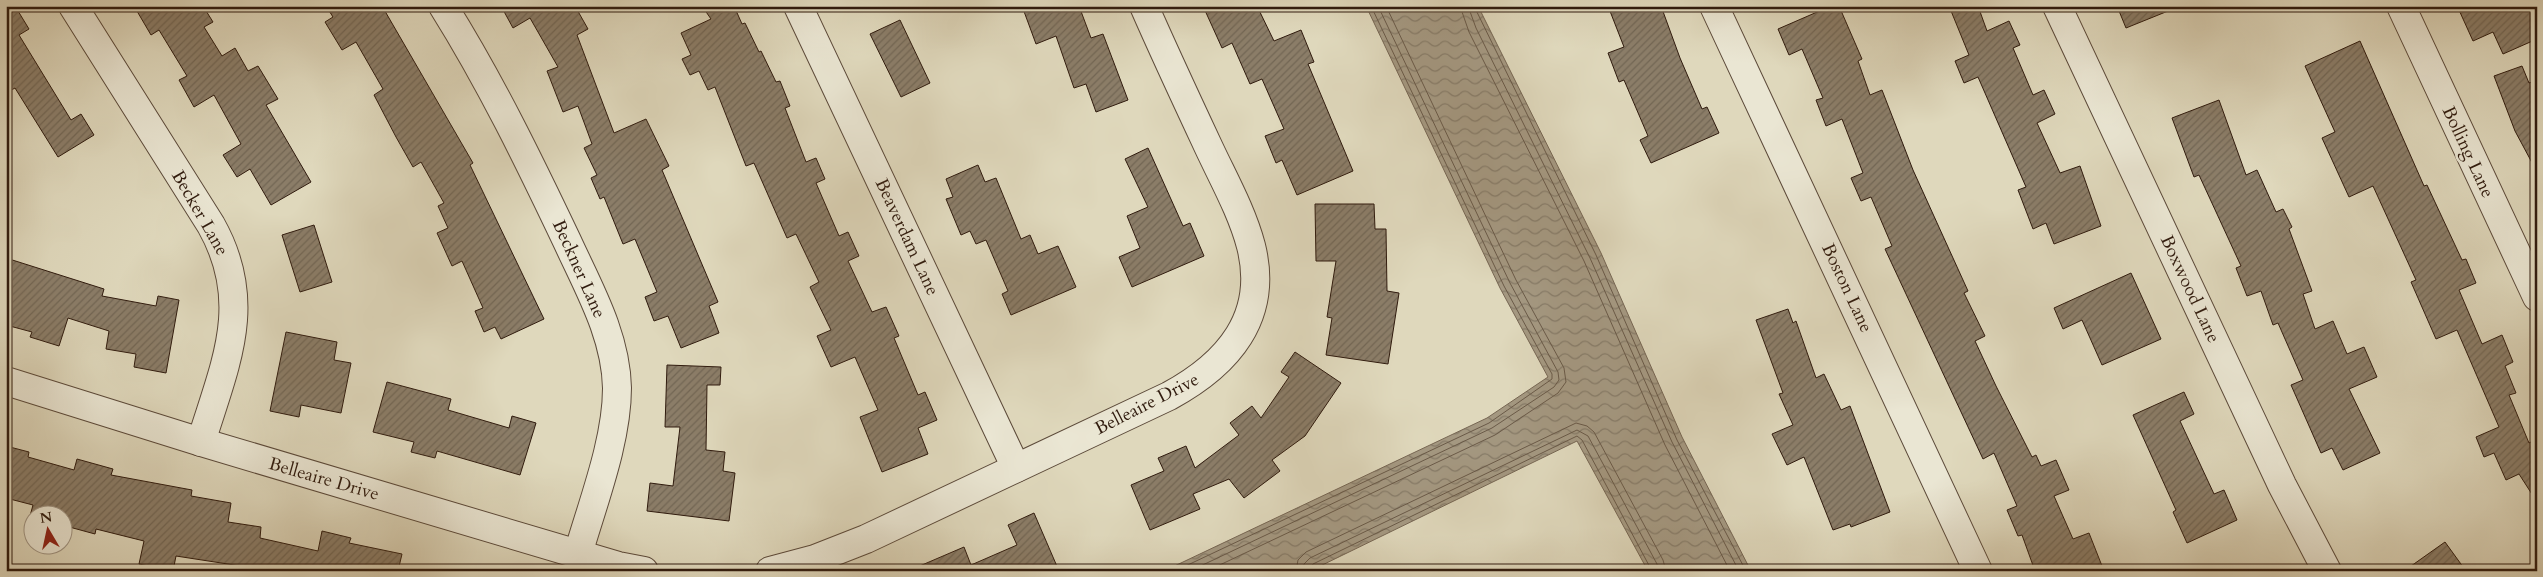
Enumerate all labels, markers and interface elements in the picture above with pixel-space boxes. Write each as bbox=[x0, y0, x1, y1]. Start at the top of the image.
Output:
street label: Bolling Lane bbox=[2436, 102, 2500, 202]
street label: Becker Lane bbox=[165, 166, 235, 260]
street label: Beaverdam Lane bbox=[869, 174, 945, 300]
street label: Beckner Lane bbox=[546, 216, 612, 322]
street label: Boxwood Lane bbox=[2154, 231, 2226, 347]
street label: Boston Lane bbox=[1815, 239, 1879, 337]
street label: Belleaire Drive bbox=[1091, 367, 1203, 441]
street label: Belleaire Drive bbox=[266, 451, 382, 507]
north arrow bbox=[22, 504, 72, 554]
text: N bbox=[39, 507, 54, 528]

